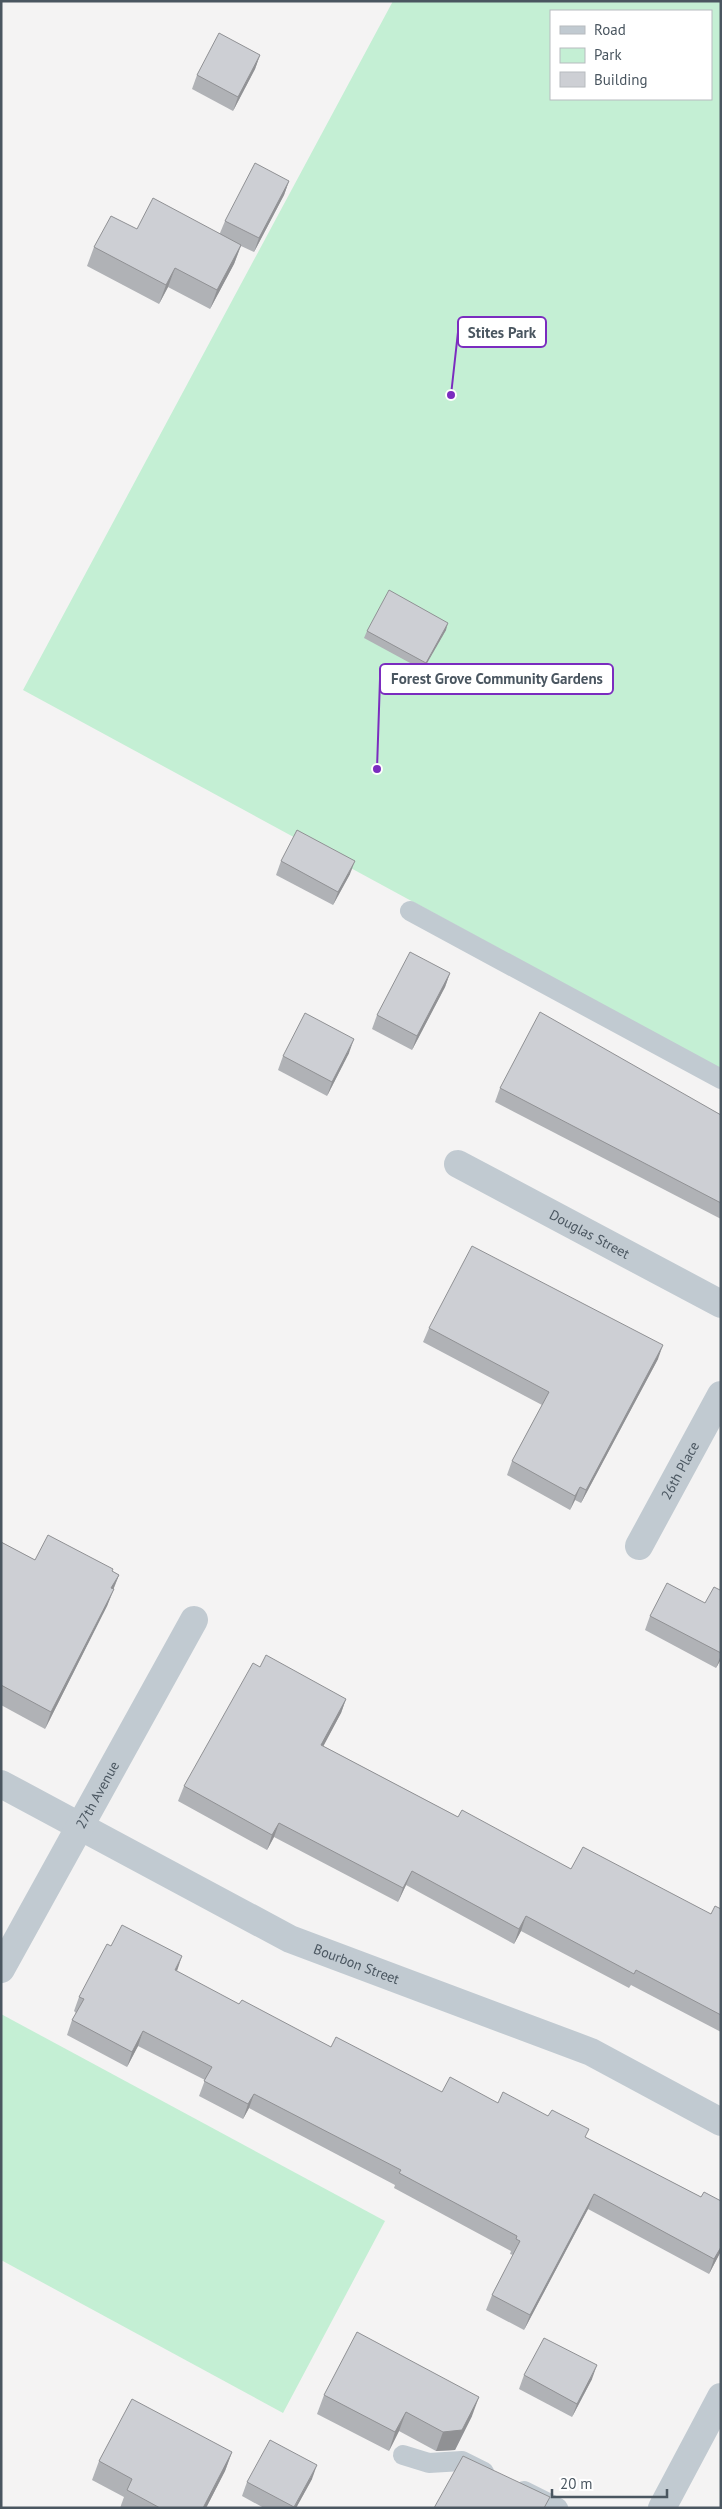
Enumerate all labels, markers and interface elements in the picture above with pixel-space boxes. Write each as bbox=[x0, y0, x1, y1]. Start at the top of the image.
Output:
legend bbox=[550, 10, 712, 100]
text: Road bbox=[594, 20, 626, 39]
text: Park bbox=[594, 45, 622, 64]
text: Building bbox=[594, 70, 648, 89]
callout: Stites Park bbox=[458, 317, 546, 347]
text: Stites Park bbox=[468, 323, 537, 342]
callout: Forest Grove Community Gardens bbox=[380, 664, 613, 694]
text: Forest Grove Community Gardens bbox=[391, 669, 603, 688]
street label: Douglas Street bbox=[546, 1205, 633, 1263]
street label: 26th Place bbox=[657, 1438, 703, 1503]
street label: 27th Avenue bbox=[71, 1758, 123, 1832]
street label: Bourbon Street bbox=[311, 1940, 402, 1988]
scale bar bbox=[552, 2466, 667, 2498]
text: 20 m bbox=[560, 2474, 593, 2493]

